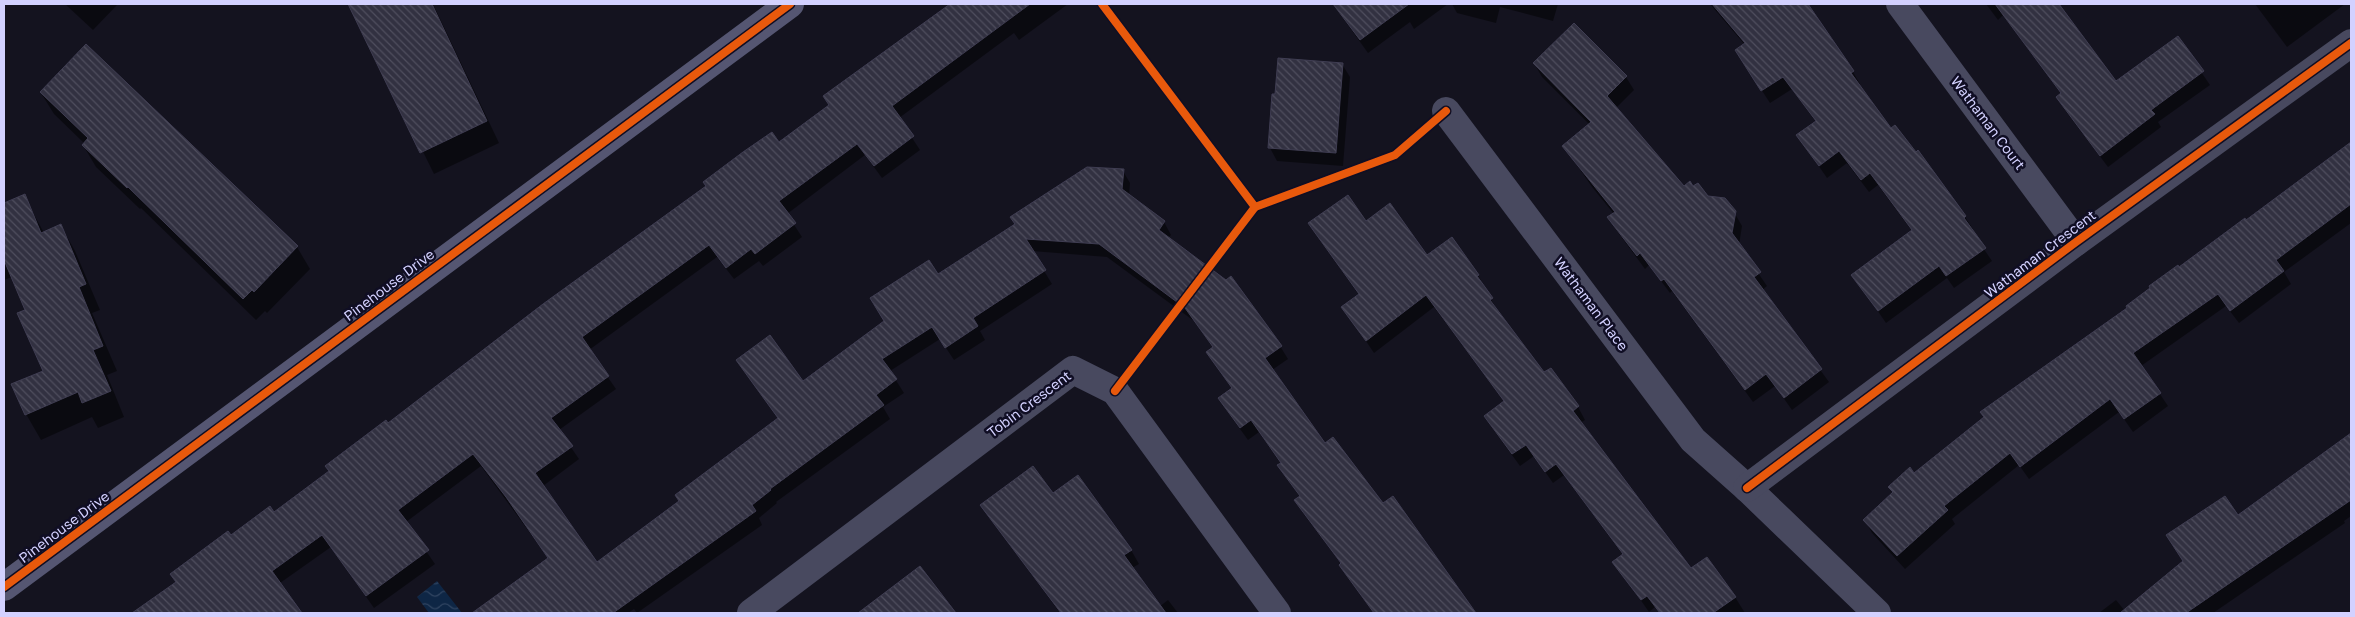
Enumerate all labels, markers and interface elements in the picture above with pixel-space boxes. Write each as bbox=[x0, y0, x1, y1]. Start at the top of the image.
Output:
street label: Wathaman Court bbox=[1948, 72, 2029, 173]
street label: Wathaman Crescent bbox=[1981, 206, 2099, 301]
street label: Pinehouse Drive bbox=[340, 245, 437, 324]
street label: Wathaman Place bbox=[1551, 254, 1632, 354]
street label: Tobin Crescent bbox=[983, 367, 1074, 441]
street label: Pinehouse Drive bbox=[15, 487, 112, 566]

